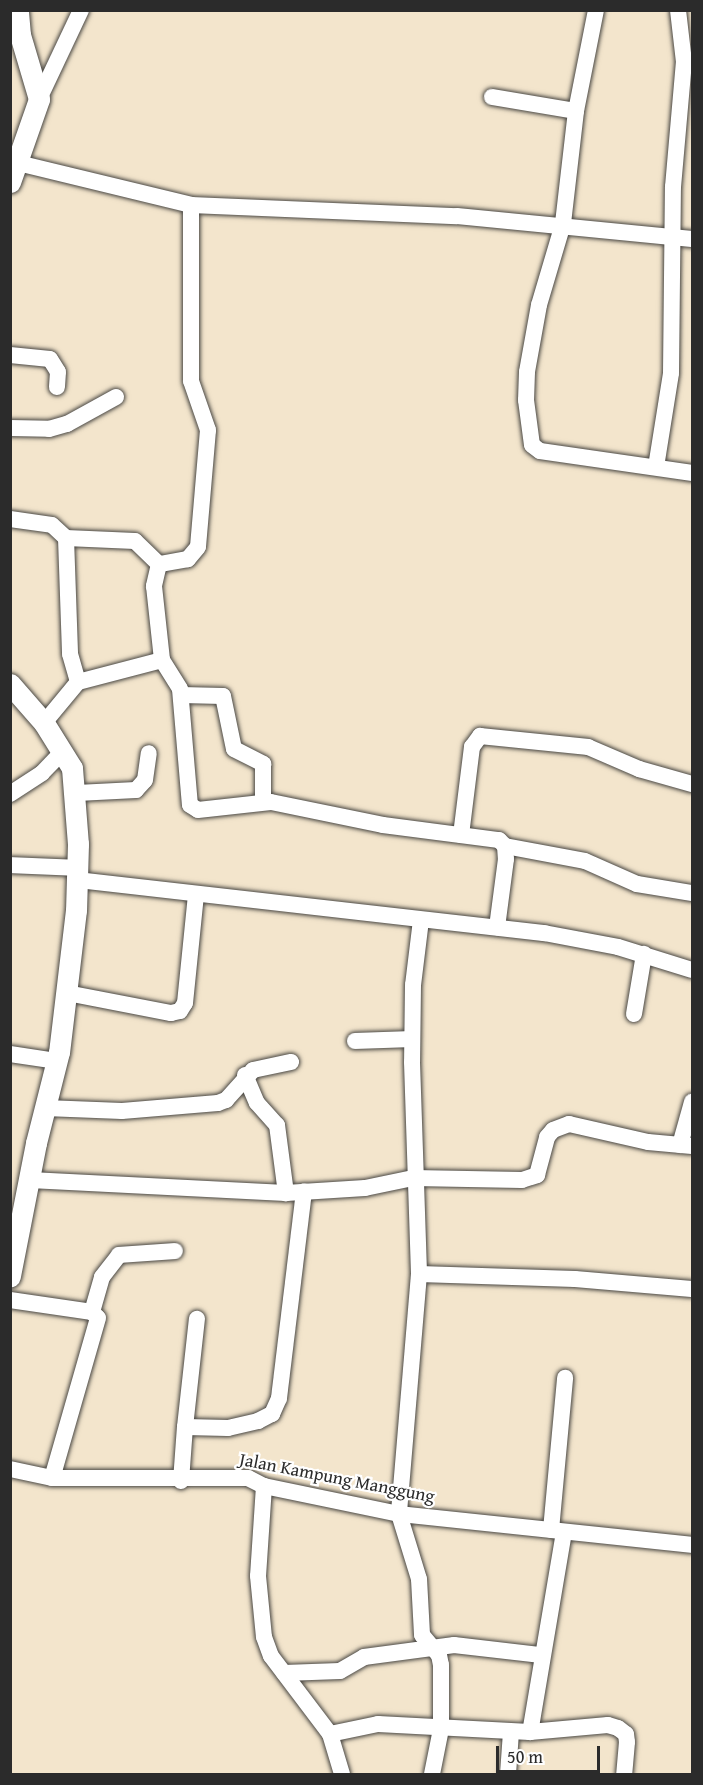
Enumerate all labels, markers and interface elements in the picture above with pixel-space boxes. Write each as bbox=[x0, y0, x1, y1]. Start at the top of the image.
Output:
street label: Jalan Kampung Manggung bbox=[238, 1448, 436, 1508]
scale bar bbox=[499, 1734, 602, 1772]
text: 50 m bbox=[507, 1743, 543, 1770]

